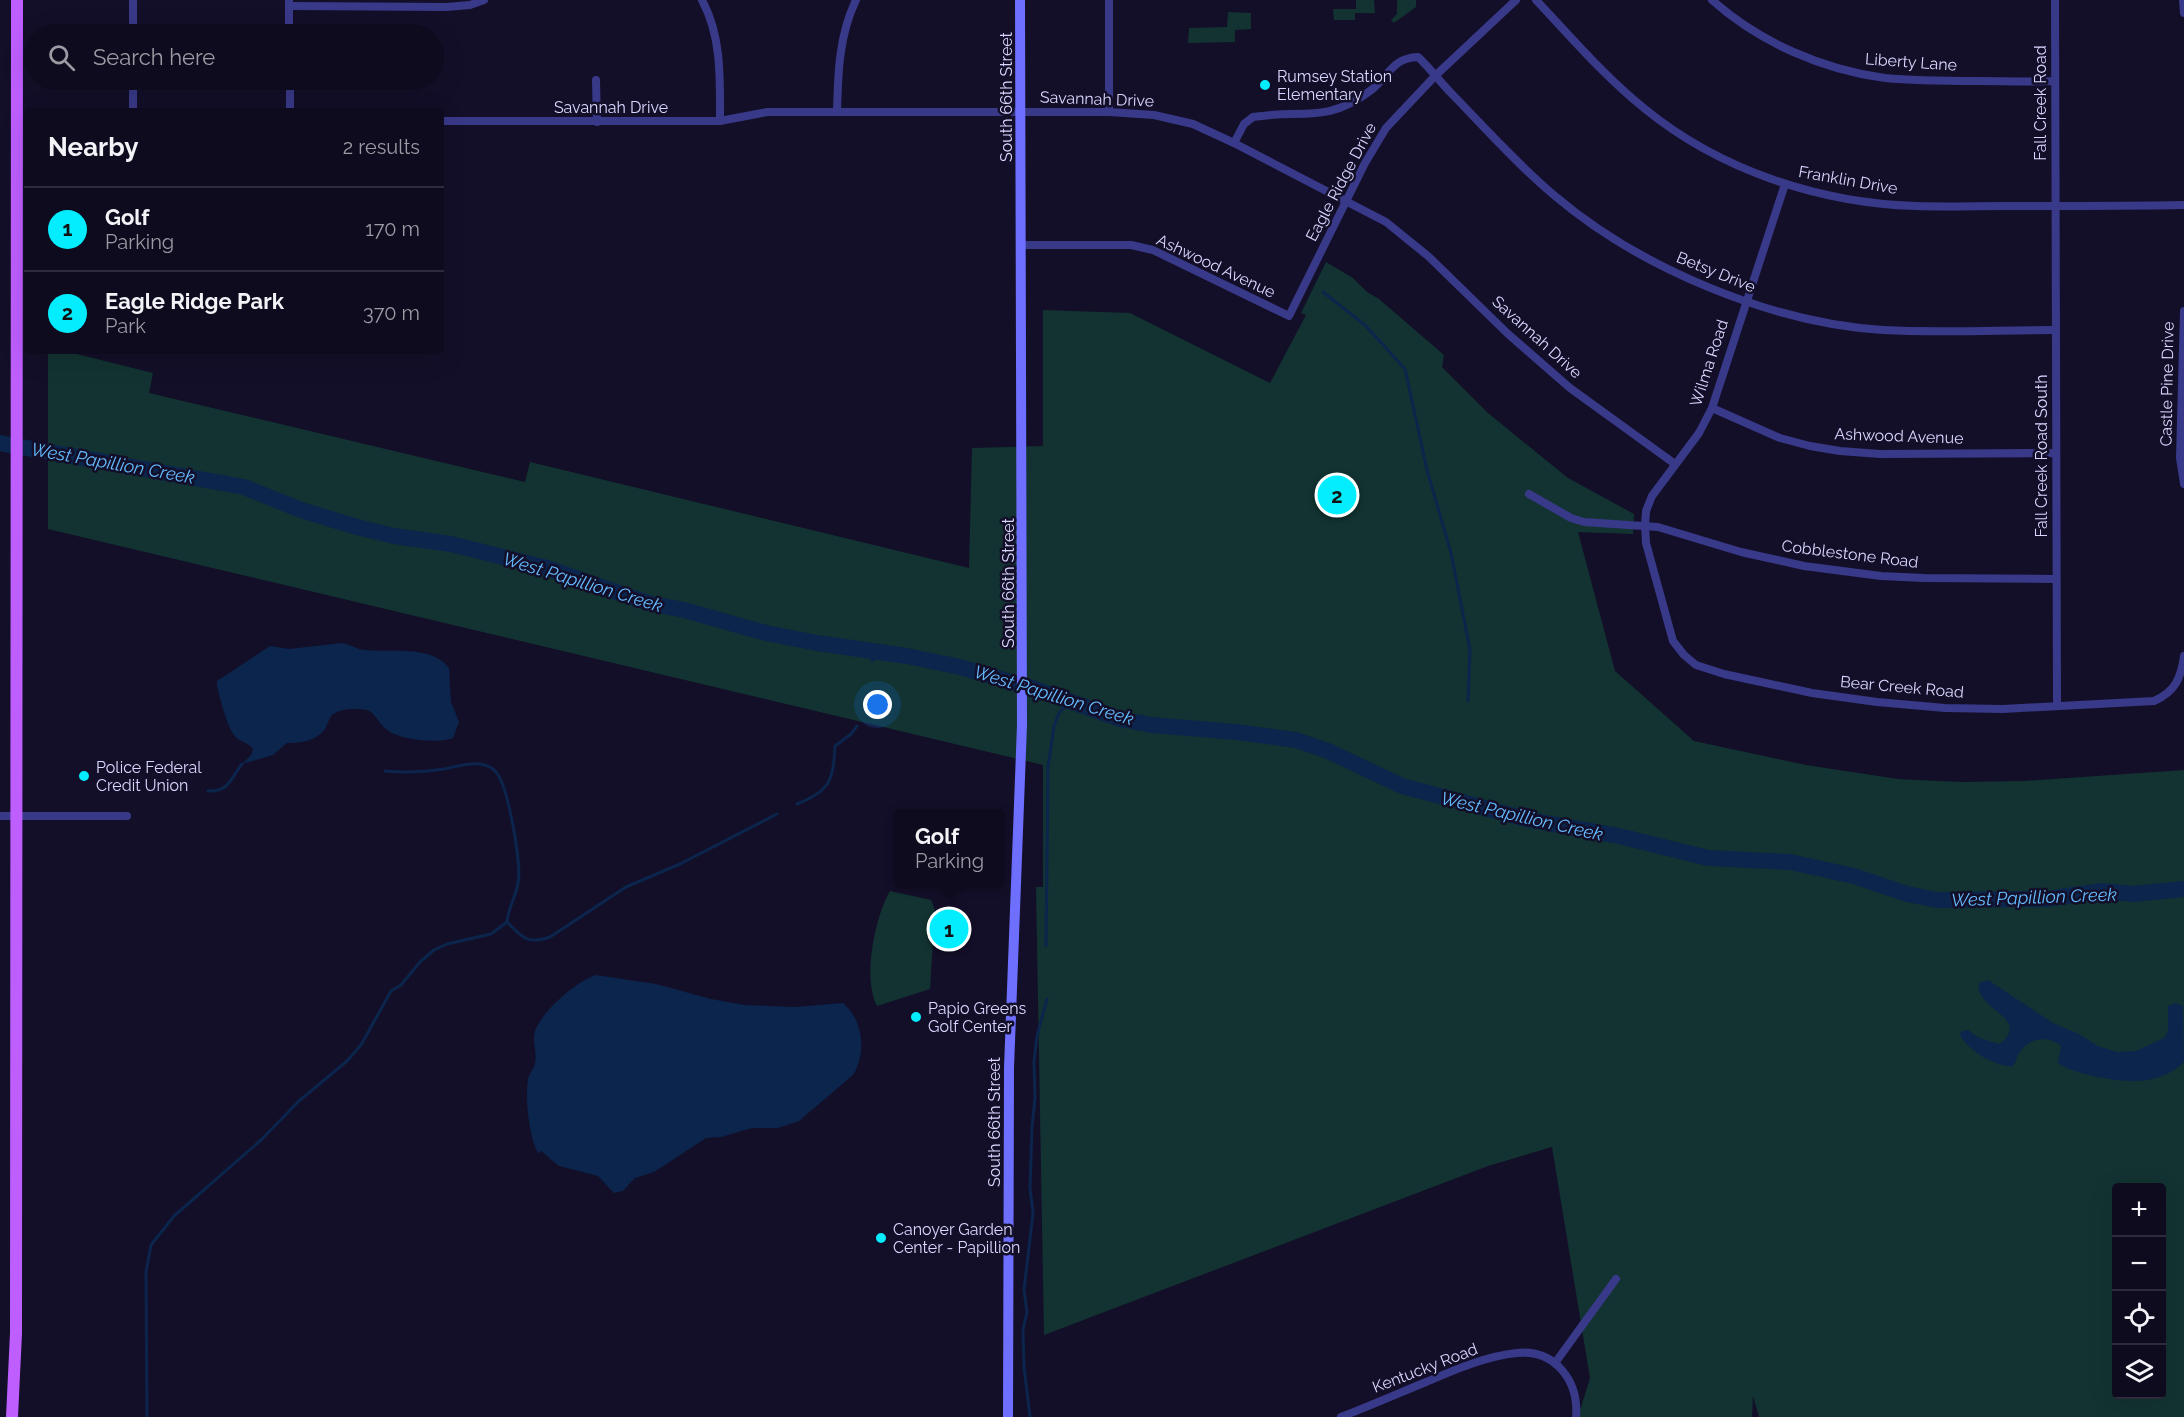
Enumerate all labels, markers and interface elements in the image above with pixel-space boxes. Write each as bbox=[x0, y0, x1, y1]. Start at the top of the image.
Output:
search box bbox=[24, 24, 444, 90]
street label: South 66th Street bbox=[997, 31, 1016, 162]
icon: search bbox=[45, 41, 78, 74]
text: Search here bbox=[93, 44, 215, 70]
street label: Fall Creek Road bbox=[2031, 45, 2050, 161]
street label: Liberty Lane bbox=[1864, 49, 1958, 75]
place label: Rumsey Station Elementary bbox=[1277, 67, 1392, 104]
marker: Rumsey Station Elementary bbox=[1258, 78, 1272, 92]
street label: Savannah Drive bbox=[1040, 88, 1154, 110]
street label: Savannah Drive bbox=[554, 98, 668, 117]
street label: Eagle Ridge Drive bbox=[1302, 119, 1380, 245]
text: Nearby bbox=[48, 132, 138, 162]
text: 2 results bbox=[343, 135, 420, 159]
street label: Franklin Drive bbox=[1797, 162, 1899, 198]
text: Golf bbox=[105, 204, 149, 230]
text: 1 bbox=[63, 217, 72, 241]
text: 170 m bbox=[365, 217, 420, 241]
text: Parking bbox=[105, 230, 174, 254]
street label: Ashwood Avenue bbox=[1154, 230, 1278, 302]
street label: Betsy Drive bbox=[1674, 248, 1758, 296]
text: Eagle Ridge Park bbox=[105, 288, 284, 314]
street label: Savannah Drive bbox=[1488, 292, 1586, 382]
text: 2 bbox=[62, 301, 73, 325]
text: 370 m bbox=[363, 301, 420, 325]
text: Park bbox=[105, 314, 146, 338]
street label: Wilma Road bbox=[1686, 317, 1732, 409]
street label: Castle Pine Drive bbox=[2156, 321, 2178, 447]
street label: Fall Creek Road South bbox=[2032, 375, 2051, 537]
street label: Ashwood Avenue bbox=[1834, 424, 1964, 448]
water label: West Papillion Creek bbox=[29, 438, 197, 488]
pin: 2 bbox=[1318, 472, 1356, 518]
street label: South 66th Street bbox=[999, 517, 1018, 648]
street label: Cobblestone Road bbox=[1781, 536, 1920, 572]
water label: West Papillion Creek bbox=[501, 548, 666, 616]
water label: West Papillion Creek bbox=[972, 661, 1137, 729]
street label: Bear Creek Road bbox=[1839, 672, 1965, 702]
your location bbox=[863, 690, 892, 719]
place label: Police Federal Credit Union bbox=[96, 758, 202, 795]
marker: Police Federal Credit Union bbox=[77, 769, 91, 783]
water label: West Papillion Creek bbox=[1439, 787, 1606, 845]
popup bbox=[894, 809, 1005, 887]
text: Golf bbox=[915, 823, 959, 849]
text: Parking bbox=[915, 849, 984, 873]
water label: West Papillion Creek bbox=[1951, 884, 2118, 910]
pin: 1 bbox=[930, 906, 968, 952]
place label: Papio Greens Golf Center bbox=[928, 999, 1026, 1036]
marker: Papio Greens Golf Center bbox=[909, 1010, 923, 1024]
street label: South 66th Street bbox=[985, 1056, 1004, 1187]
map controls bbox=[2112, 1183, 2166, 1399]
button: + bbox=[2112, 1183, 2166, 1237]
place label: Canoyer Garden Center - Papillion bbox=[893, 1220, 1020, 1257]
marker: Canoyer Garden Center - Papillion bbox=[874, 1231, 888, 1245]
button: − bbox=[2112, 1237, 2166, 1291]
button: locate bbox=[2112, 1291, 2166, 1345]
street label: Kentucky Road bbox=[1370, 1339, 1480, 1397]
button: layers bbox=[2112, 1345, 2166, 1399]

